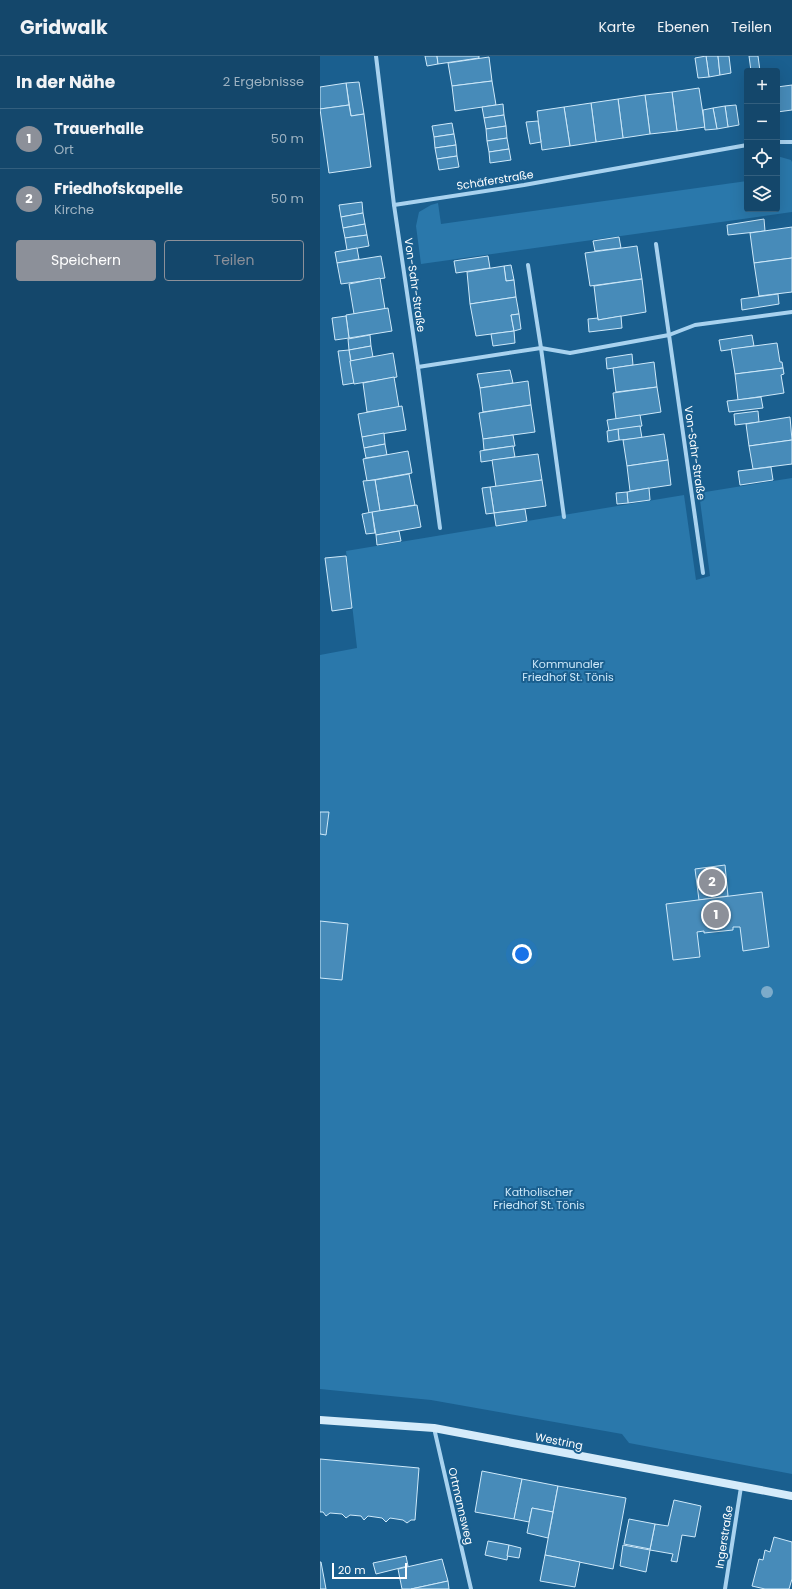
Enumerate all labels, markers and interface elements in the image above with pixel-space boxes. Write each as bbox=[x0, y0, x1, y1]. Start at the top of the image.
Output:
text: Gridwalk bbox=[20, 14, 108, 41]
text: Karte bbox=[598, 17, 635, 37]
text: Ebenen bbox=[657, 17, 709, 37]
text: Teilen bbox=[731, 17, 772, 37]
map controls bbox=[744, 68, 780, 212]
button: + bbox=[744, 68, 780, 104]
text: In der Nähe bbox=[16, 70, 115, 94]
text: 2 Ergebnisse bbox=[223, 72, 304, 91]
button: − bbox=[744, 104, 780, 140]
text: Trauerhalle bbox=[54, 118, 144, 139]
text: 1 bbox=[27, 129, 31, 148]
text: 50 m bbox=[271, 129, 304, 148]
text: Ort bbox=[54, 140, 74, 159]
button: locate bbox=[744, 140, 780, 176]
street label: Schäferstraße bbox=[455, 166, 535, 194]
button: layers bbox=[744, 176, 780, 212]
text: Friedhofskapelle bbox=[54, 178, 183, 199]
text: 2 bbox=[25, 189, 33, 208]
text: 50 m bbox=[271, 189, 304, 208]
text: Kirche bbox=[54, 200, 94, 219]
street label: Von-Sahr-Straße bbox=[400, 237, 430, 333]
button: Speichern bbox=[16, 240, 156, 281]
button: Teilen bbox=[164, 240, 304, 281]
street label: Von-Sahr-Straße bbox=[680, 405, 710, 501]
park label: Kommunaler Friedhof St. Tönis bbox=[522, 656, 614, 685]
pin: 2 bbox=[699, 867, 725, 897]
pin: 1 bbox=[703, 900, 729, 930]
your location bbox=[512, 944, 532, 964]
park label: Katholischer Friedhof St. Tönis bbox=[493, 1184, 585, 1213]
street label: Westring bbox=[534, 1429, 584, 1453]
street label: Ortmannsweg bbox=[444, 1466, 478, 1546]
street label: Ingerstraße bbox=[711, 1504, 737, 1570]
scale bar bbox=[332, 1561, 407, 1580]
text: 20 m bbox=[338, 1562, 366, 1578]

